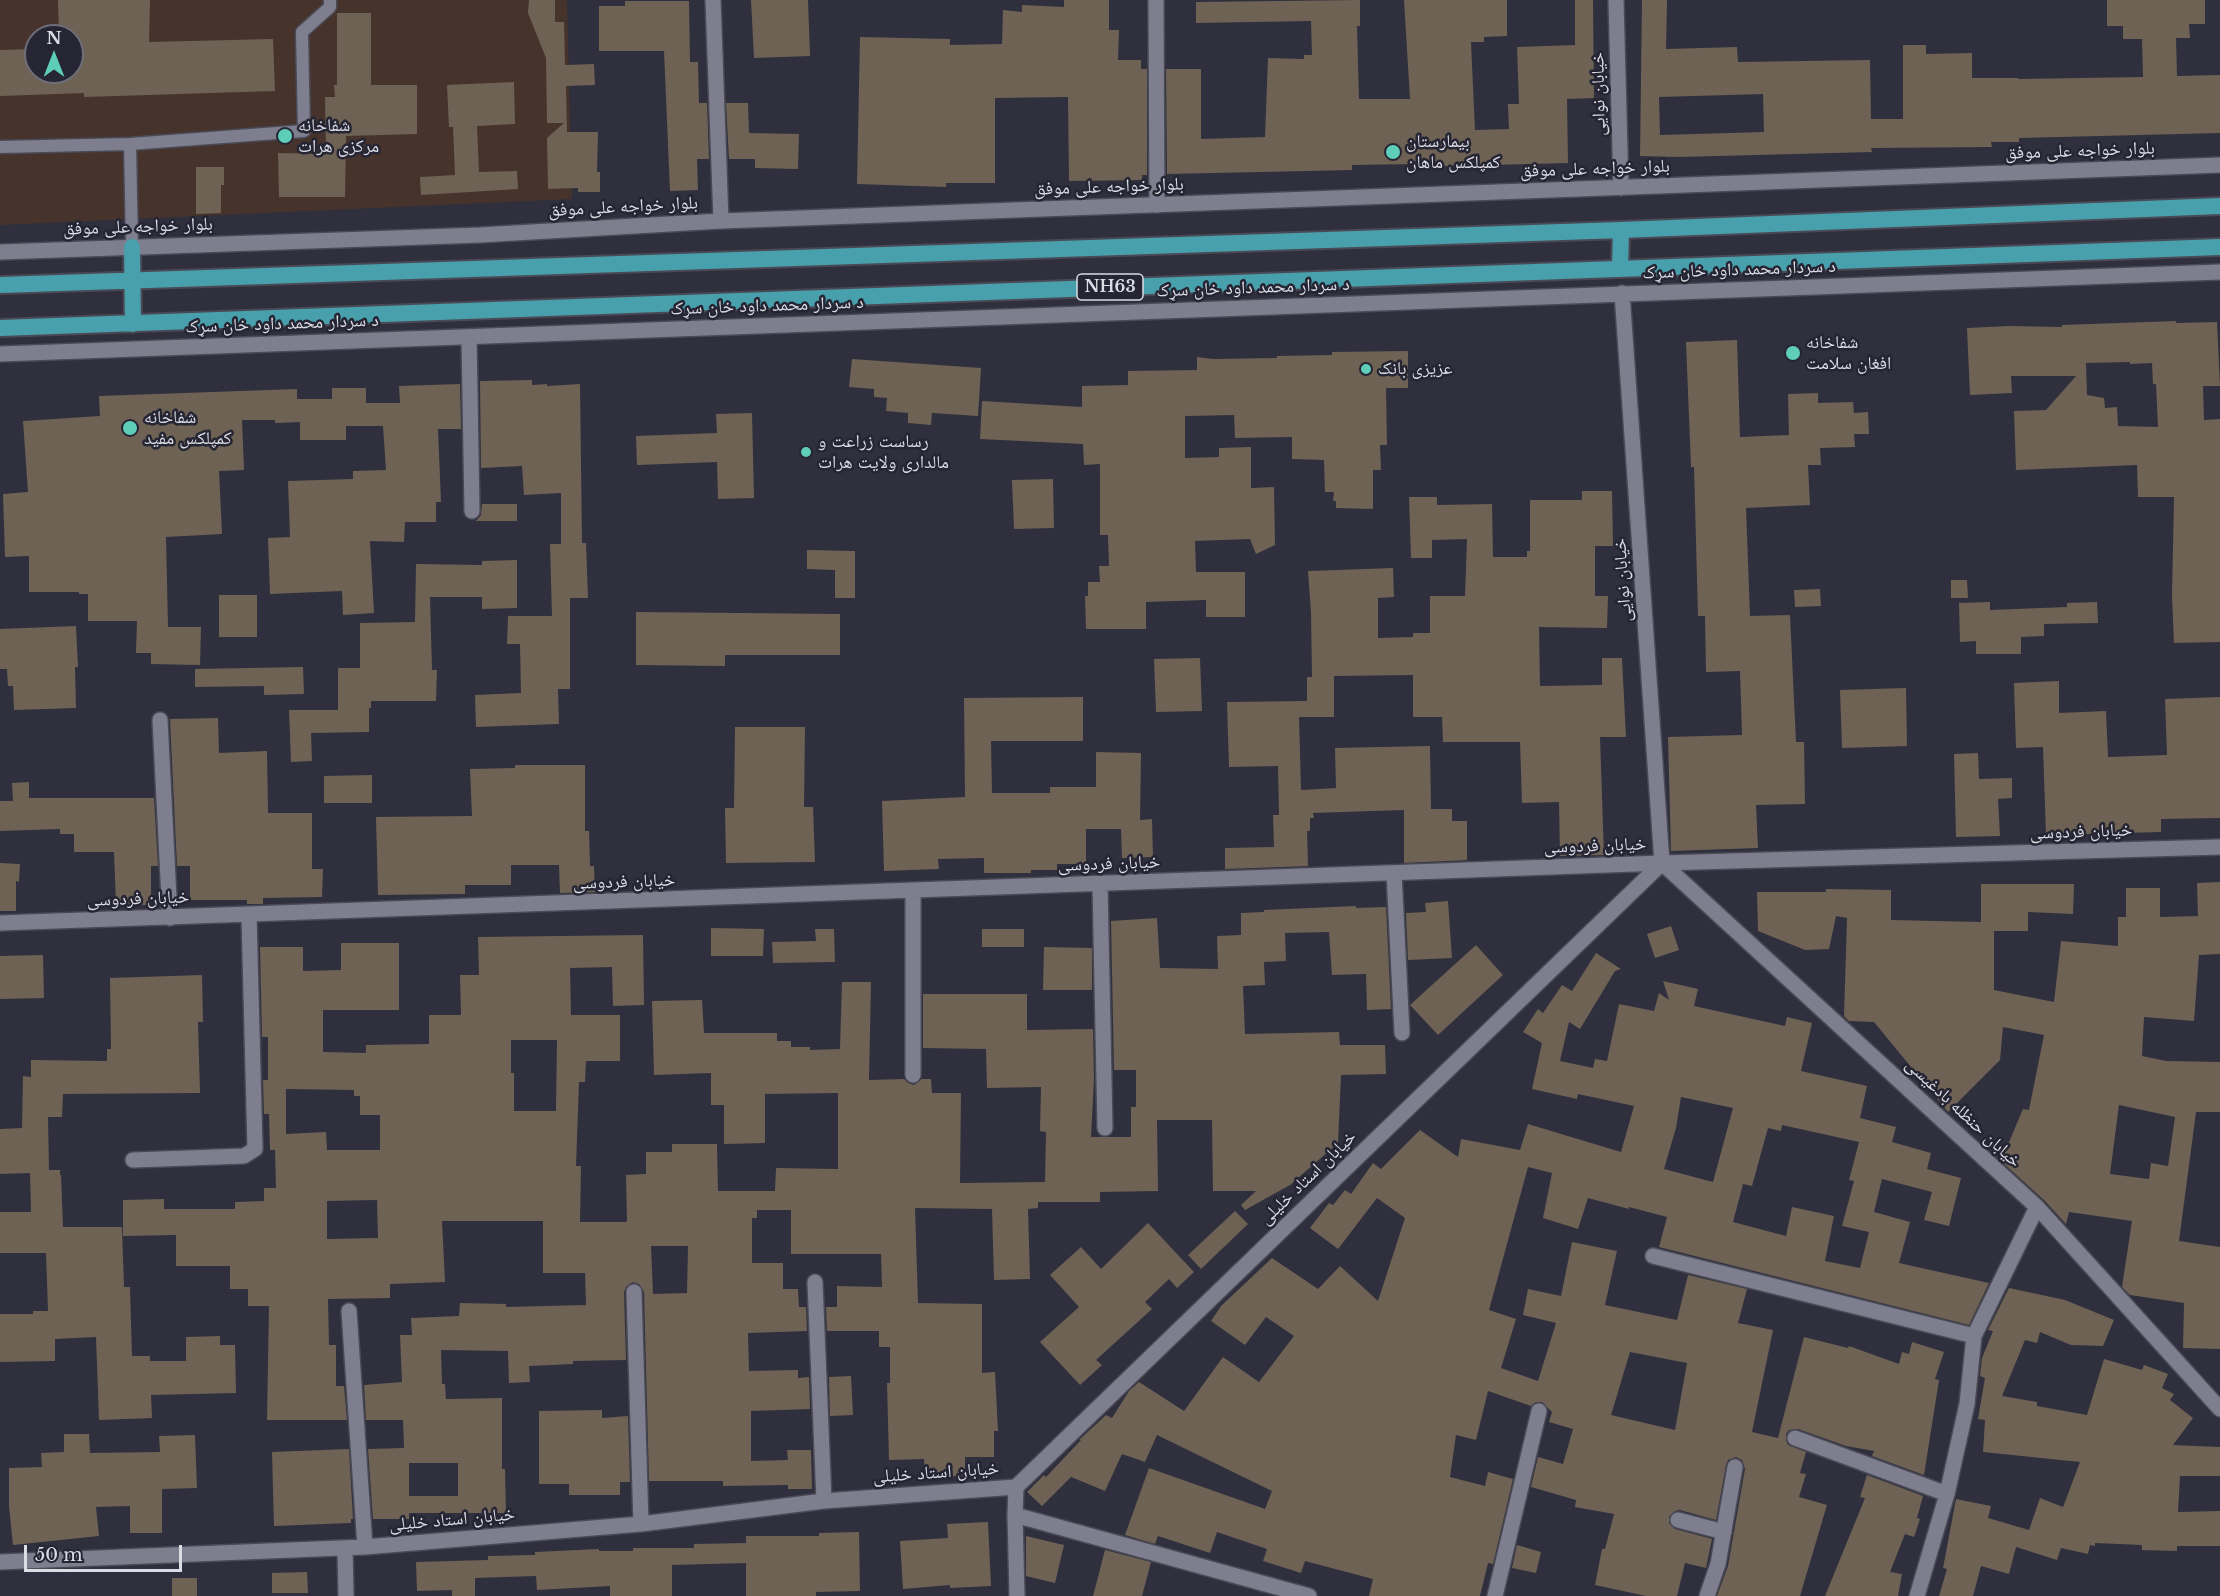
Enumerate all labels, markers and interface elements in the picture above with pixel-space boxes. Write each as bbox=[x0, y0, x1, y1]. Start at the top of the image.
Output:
north arrow bbox=[24, 24, 84, 84]
text: N bbox=[46, 28, 62, 48]
street label: خیابان نوایی bbox=[1587, 52, 1611, 136]
place label: شفاخانه مرکزی هرات bbox=[298, 115, 379, 158]
marker: شفاخانه مرکزی هرات bbox=[276, 127, 294, 145]
place label: بیمارستان کمپلکس ماهان bbox=[1406, 131, 1501, 174]
street label: بلوار خواجه علی موفق bbox=[2005, 138, 2155, 164]
marker: بیمارستان کمپلکس ماهان bbox=[1384, 143, 1402, 161]
street label: بلوار خواجه علی موفق bbox=[1520, 156, 1670, 182]
street label: بلوار خواجه علی موفق bbox=[1034, 174, 1184, 200]
street label: بلوار خواجه علی موفق bbox=[548, 192, 698, 222]
street label: بلوار خواجه علی موفق bbox=[63, 214, 213, 240]
street label: د سردار محمد داود خان سړک bbox=[1642, 256, 1836, 284]
road number: NH63 bbox=[1077, 274, 1143, 300]
street label: د سردار محمد داود خان سړک bbox=[1156, 274, 1350, 302]
street label: د سردار محمد داود خان سړک bbox=[670, 292, 864, 320]
street label: د سردار محمد داود خان سړک bbox=[185, 310, 379, 338]
place label: شفاخانه افغان سلامت bbox=[1806, 332, 1891, 374]
marker: شفاخانه افغان سلامت bbox=[1784, 344, 1802, 362]
place label: عزیزی بانک bbox=[1378, 358, 1453, 380]
marker: عزیزی بانک bbox=[1359, 362, 1373, 376]
place label: شفاخانه کمپلکس مفید bbox=[144, 407, 232, 450]
marker: شفاخانه کمپلکس مفید bbox=[121, 419, 139, 437]
place label: رساست زراعت و مالداری ولایت هرات bbox=[818, 431, 949, 474]
marker: رساست زراعت و مالداری ولایت هرات bbox=[799, 445, 813, 459]
street label: خیابان نوایی bbox=[1609, 537, 1637, 623]
street label: خیابان فردوسی bbox=[2029, 819, 2133, 845]
street label: خیابان فردوسی bbox=[1543, 833, 1647, 859]
street label: خیابان فردوسی bbox=[1057, 851, 1161, 877]
street label: خیابان فردوسی bbox=[572, 869, 676, 895]
street label: خیابان فردوسی bbox=[86, 886, 190, 912]
street label: خیابان حنظله بادغیسی bbox=[1901, 1054, 2025, 1172]
street label: خیابان استاد خلیلی bbox=[1255, 1126, 1361, 1230]
street label: خیابان استاد خلیلی bbox=[872, 1458, 1000, 1488]
street label: خیابان استاد خلیلی bbox=[388, 1504, 516, 1536]
scale bar bbox=[27, 1533, 184, 1571]
text: 50 m bbox=[35, 1544, 83, 1566]

